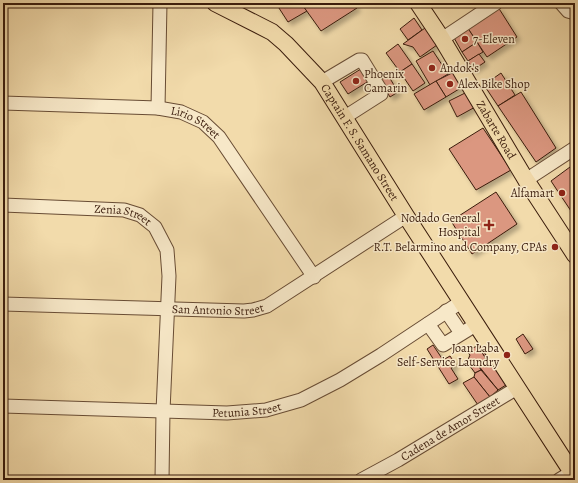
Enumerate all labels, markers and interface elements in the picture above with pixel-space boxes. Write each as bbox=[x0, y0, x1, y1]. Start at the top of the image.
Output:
place label: 7-Eleven bbox=[473, 31, 515, 47]
marker: 7-Eleven bbox=[460, 34, 470, 44]
place label: Andok's bbox=[439, 60, 479, 76]
marker: Andok's bbox=[427, 63, 437, 73]
place label: Phoenix Camarin bbox=[364, 66, 408, 96]
marker: Phoenix Camarin bbox=[351, 76, 361, 86]
place label: Alex Bike Shop bbox=[457, 76, 530, 92]
marker: Alex Bike Shop bbox=[445, 79, 455, 89]
street label: Captain F. S. Samano Street bbox=[317, 81, 403, 204]
street label: Zabarte Road bbox=[472, 98, 520, 163]
street label: Lirio Street bbox=[170, 102, 224, 142]
place label: Alfamart bbox=[510, 185, 554, 201]
marker: Alfamart bbox=[557, 188, 567, 198]
street label: Zenia Street bbox=[94, 201, 155, 229]
place label: Nodado General Hospital bbox=[401, 210, 480, 240]
marker: Nodado General Hospital bbox=[483, 219, 495, 231]
place label: R.T. Belarmino and Company, CPAs bbox=[373, 239, 547, 255]
marker: R.T. Belarmino and Company, CPAs bbox=[550, 242, 560, 252]
street label: San Antonio Street bbox=[172, 299, 266, 319]
place label: Joan Laba Self-Service Laundry bbox=[397, 340, 500, 370]
marker: Joan Laba Self-Service Laundry bbox=[502, 350, 512, 360]
street label: Cadena de Amor Street bbox=[398, 392, 503, 465]
street label: Petunia Street bbox=[212, 398, 283, 421]

